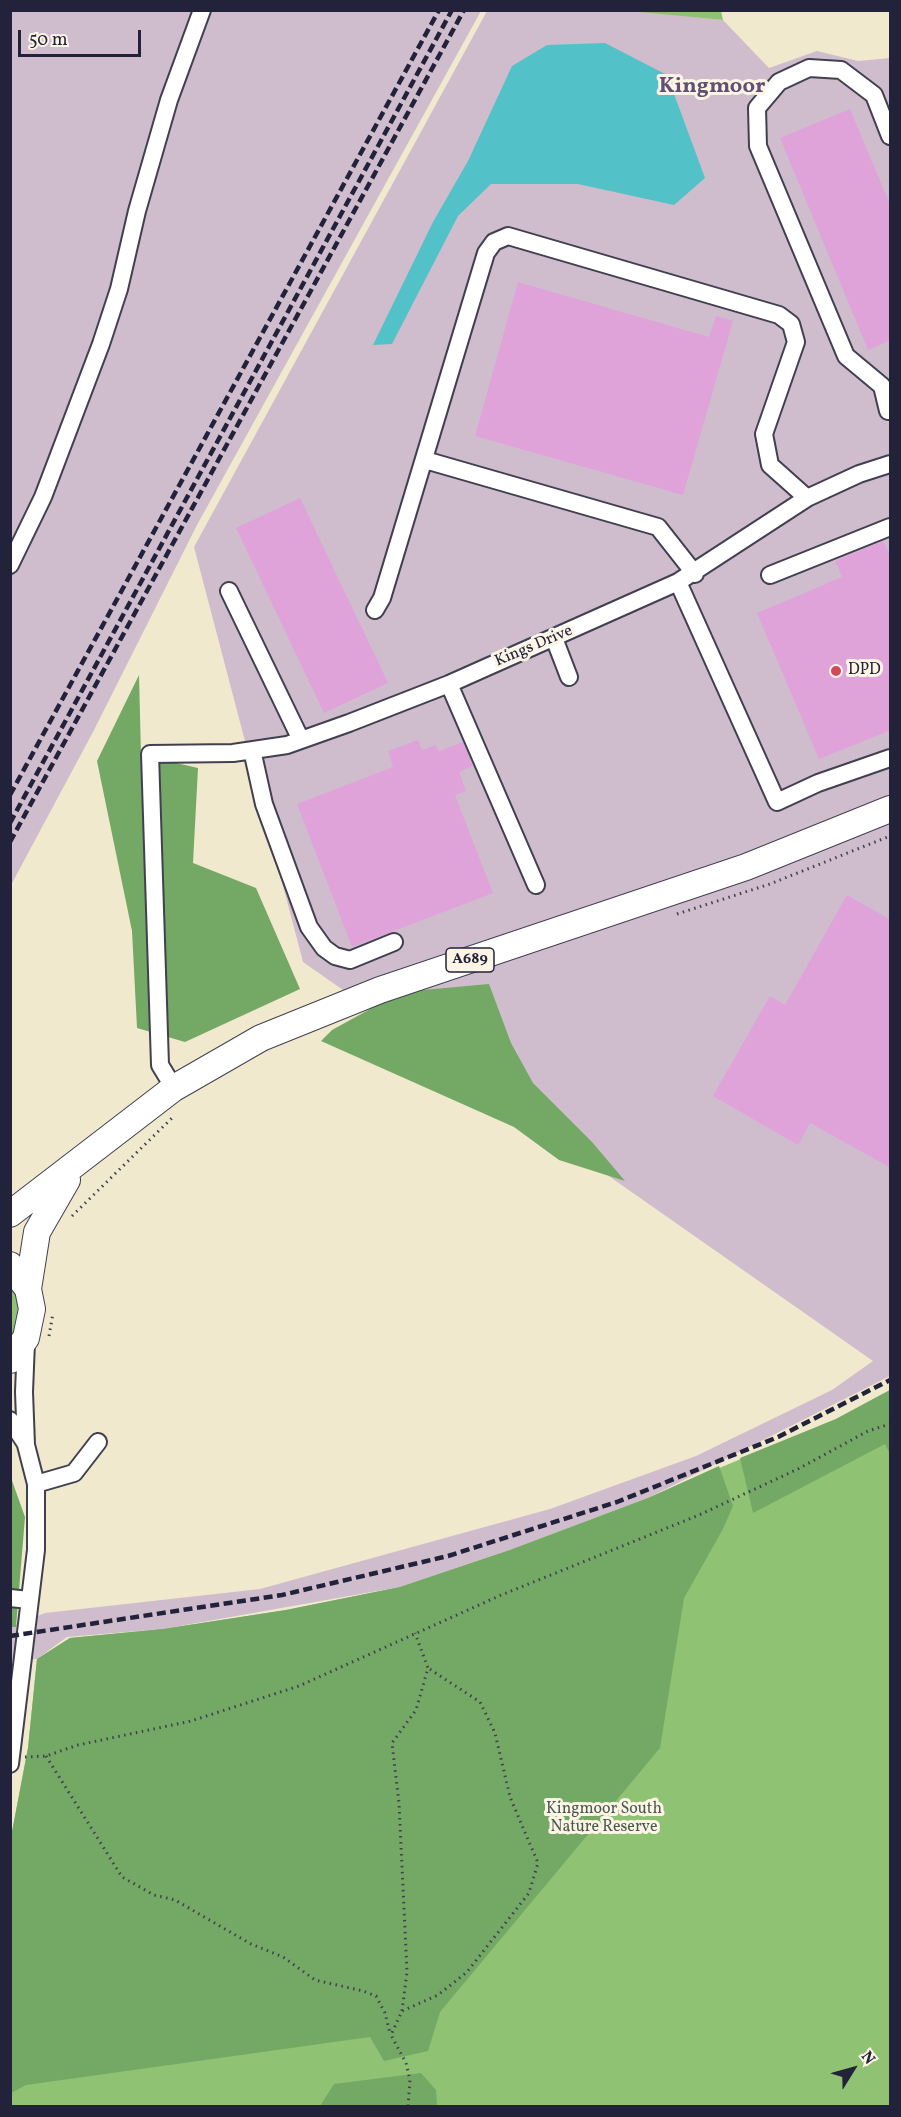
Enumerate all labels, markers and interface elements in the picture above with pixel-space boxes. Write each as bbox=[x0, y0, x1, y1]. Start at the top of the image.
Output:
scale bar bbox=[21, 18, 144, 56]
text: 50 m bbox=[29, 28, 68, 53]
district label: Kingmoor bbox=[659, 75, 765, 101]
street label: Kings Drive bbox=[492, 622, 576, 672]
place label: DPD bbox=[848, 661, 881, 681]
marker: DPD bbox=[829, 664, 843, 678]
road number: A689 bbox=[446, 948, 494, 972]
park label: Kingmoor South Nature Reserve bbox=[546, 1800, 662, 1838]
north arrow bbox=[823, 2039, 883, 2099]
text: N bbox=[855, 2047, 880, 2069]

